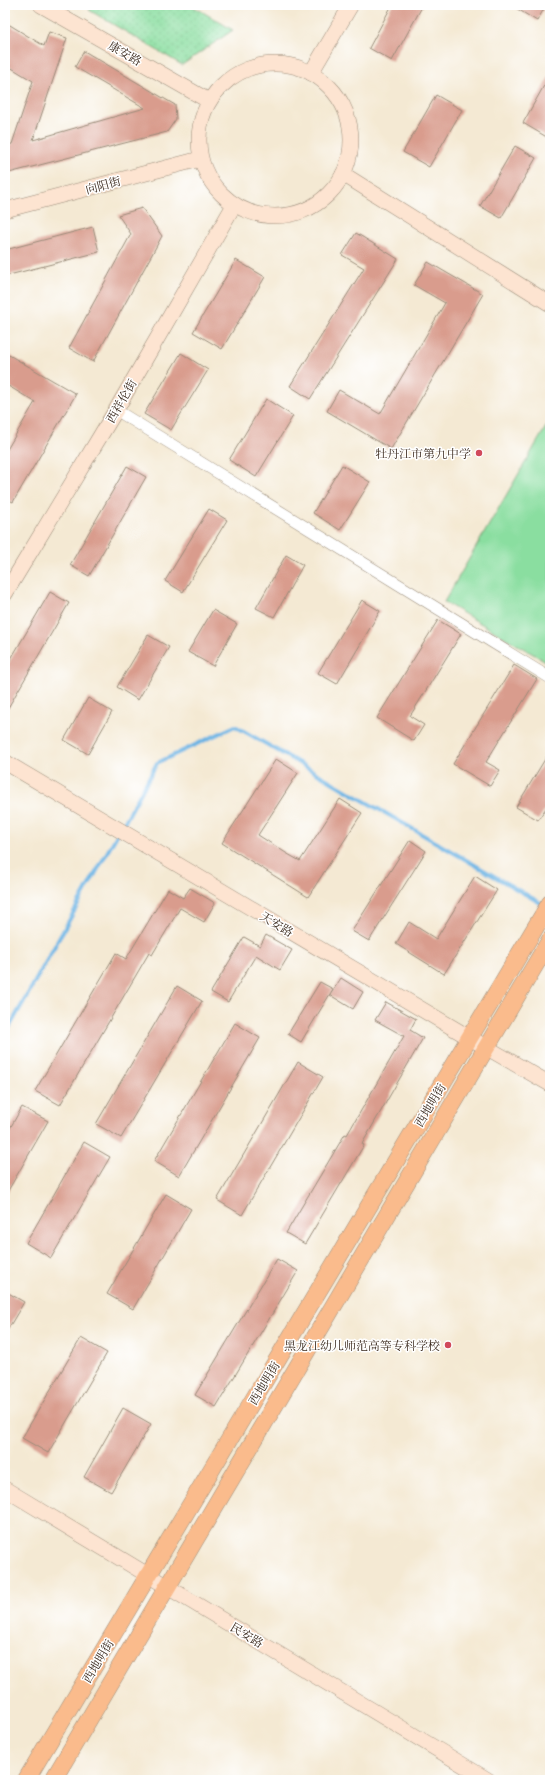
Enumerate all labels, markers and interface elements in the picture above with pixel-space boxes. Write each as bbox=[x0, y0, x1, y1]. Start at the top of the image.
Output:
street label: 康安路 bbox=[106, 38, 144, 68]
street label: 向阳街 bbox=[84, 173, 123, 197]
street label: 西祥伦街 bbox=[103, 376, 140, 426]
place label: 牡丹江市第九中学 bbox=[375, 446, 471, 461]
marker: 牡丹江市第九中学 bbox=[474, 448, 484, 458]
street label: 天安路 bbox=[258, 908, 296, 940]
street label: 西地明街 bbox=[411, 1080, 449, 1129]
place label: 黑龙江幼儿师范高等专科学校 bbox=[284, 1338, 440, 1353]
marker: 黑龙江幼儿师范高等专科学校 bbox=[443, 1340, 453, 1350]
street label: 西地明街 bbox=[245, 1358, 283, 1407]
street label: 民安路 bbox=[228, 1619, 266, 1651]
street label: 西地明街 bbox=[79, 1636, 117, 1685]

